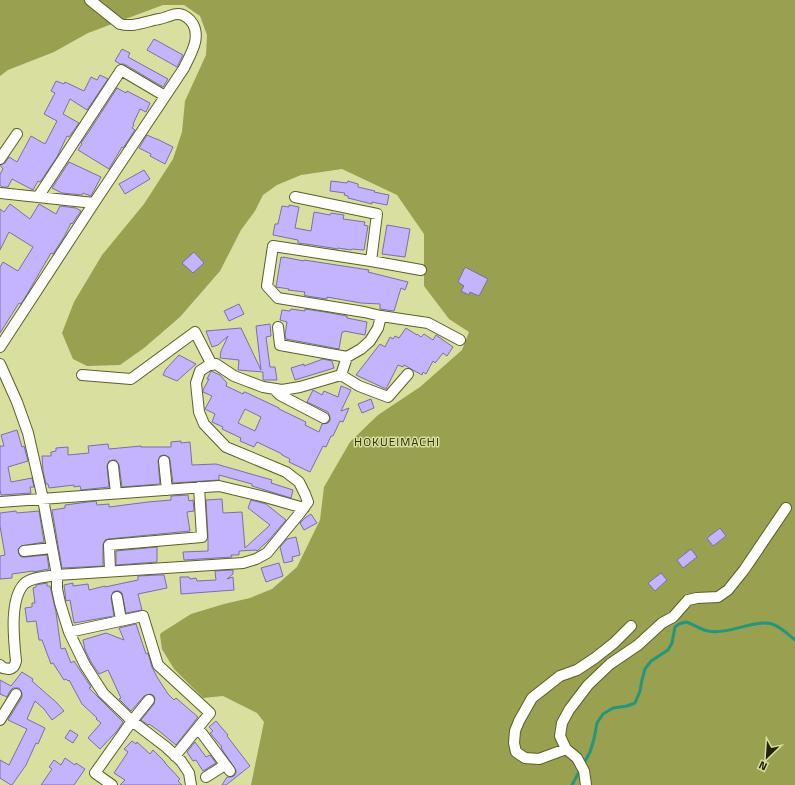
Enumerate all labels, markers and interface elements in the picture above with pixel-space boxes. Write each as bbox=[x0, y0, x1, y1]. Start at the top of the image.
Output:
district label: HOKUEIMACHI bbox=[354, 432, 440, 451]
north arrow bbox=[747, 737, 787, 777]
text: N bbox=[756, 757, 770, 775]

